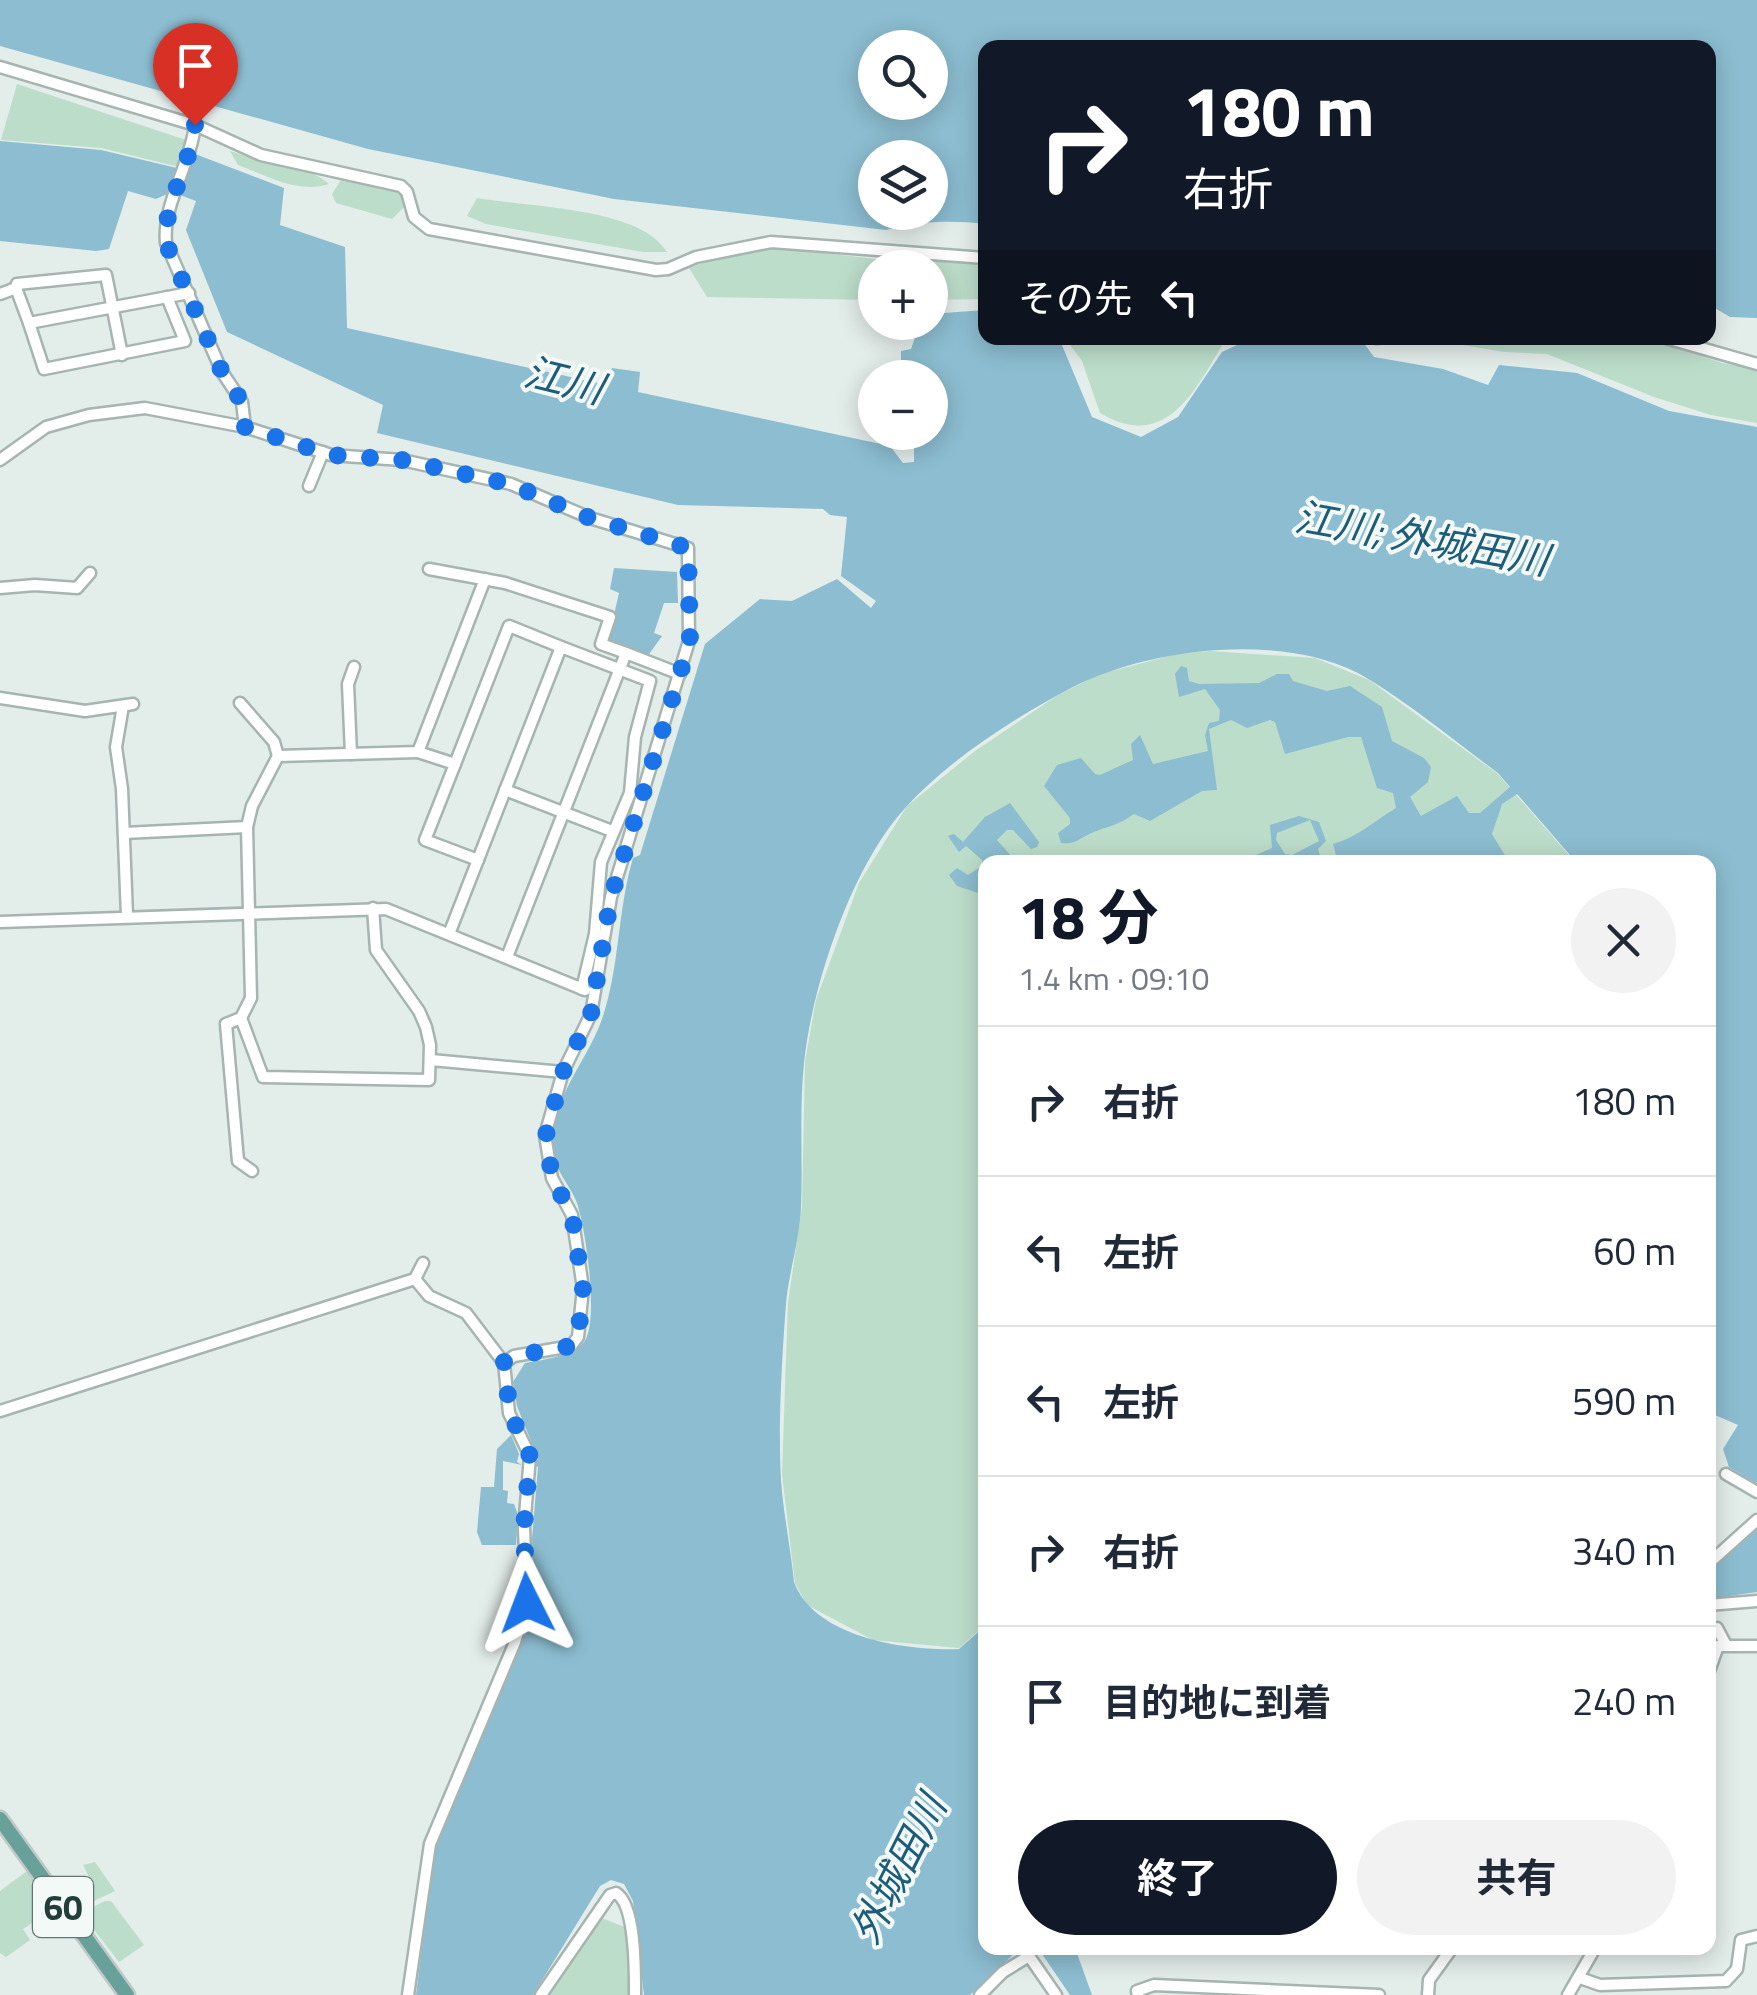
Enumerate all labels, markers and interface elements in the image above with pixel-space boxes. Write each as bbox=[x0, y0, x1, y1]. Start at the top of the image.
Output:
pin bbox=[153, 23, 238, 126]
map controls bbox=[858, 30, 948, 450]
button: search bbox=[858, 30, 948, 120]
icon: arrive bbox=[168, 38, 223, 93]
text: 180 m bbox=[1183, 57, 1375, 163]
icon: right bbox=[1018, 80, 1148, 210]
button: layers bbox=[858, 140, 948, 230]
text: 右折 bbox=[1183, 154, 1273, 222]
button: + bbox=[858, 250, 948, 340]
text: その先 bbox=[1018, 269, 1132, 327]
icon: left bbox=[1152, 270, 1207, 325]
water label: 江川 bbox=[518, 341, 614, 420]
button: − bbox=[858, 360, 948, 450]
water label: 江川; 外城田川 bbox=[1290, 486, 1558, 591]
text: 18 分 bbox=[1018, 871, 1158, 962]
button: close bbox=[1571, 888, 1676, 993]
text: 1.4 km · 09:10 bbox=[1018, 954, 1210, 1002]
text: 180 m bbox=[1572, 1072, 1676, 1130]
text: 右折 bbox=[1103, 1073, 1179, 1131]
icon: right bbox=[1018, 1074, 1073, 1129]
text: 60 m bbox=[1593, 1222, 1676, 1280]
text: 左折 bbox=[1103, 1223, 1179, 1281]
icon: left bbox=[1018, 1224, 1073, 1279]
text: 590 m bbox=[1572, 1372, 1676, 1430]
text: 左折 bbox=[1103, 1373, 1179, 1431]
icon: left bbox=[1018, 1374, 1073, 1429]
text: 340 m bbox=[1572, 1522, 1676, 1580]
text: 右折 bbox=[1103, 1523, 1179, 1581]
icon: right bbox=[1018, 1524, 1073, 1579]
position arrow bbox=[475, 1551, 579, 1655]
text: 240 m bbox=[1572, 1672, 1676, 1730]
text: 目的地に到着 bbox=[1103, 1673, 1331, 1731]
icon: arrive bbox=[1018, 1674, 1073, 1729]
water label: 外城田川 bbox=[835, 1780, 963, 1954]
button: 終了 bbox=[1018, 1820, 1337, 1935]
button: 共有 bbox=[1357, 1820, 1676, 1935]
road number: 60 bbox=[33, 1877, 93, 1937]

